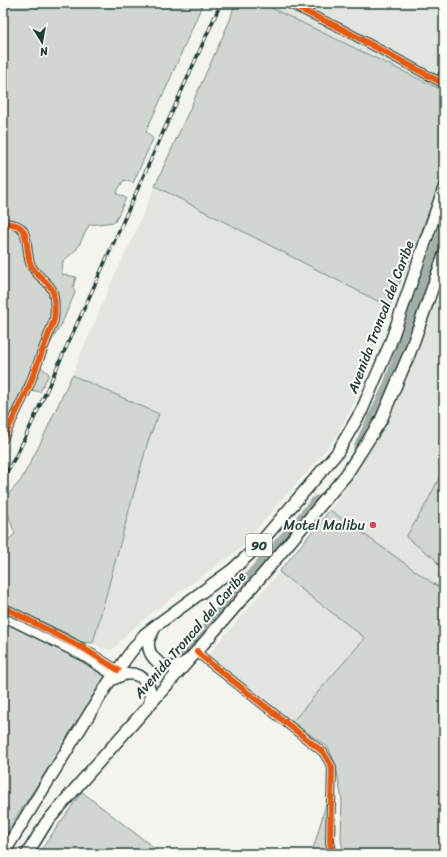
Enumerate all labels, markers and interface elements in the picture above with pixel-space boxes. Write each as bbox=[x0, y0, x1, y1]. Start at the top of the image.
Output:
north arrow bbox=[22, 22, 62, 62]
text: N bbox=[38, 41, 50, 61]
street label: Avenida Troncal del Caribe bbox=[340, 237, 422, 398]
place label: Motel Malibu bbox=[283, 513, 365, 538]
marker: Motel Malibu bbox=[368, 520, 378, 530]
road number: 90 bbox=[246, 534, 272, 556]
street label: Avenida Troncal del Caribe bbox=[127, 565, 253, 705]

